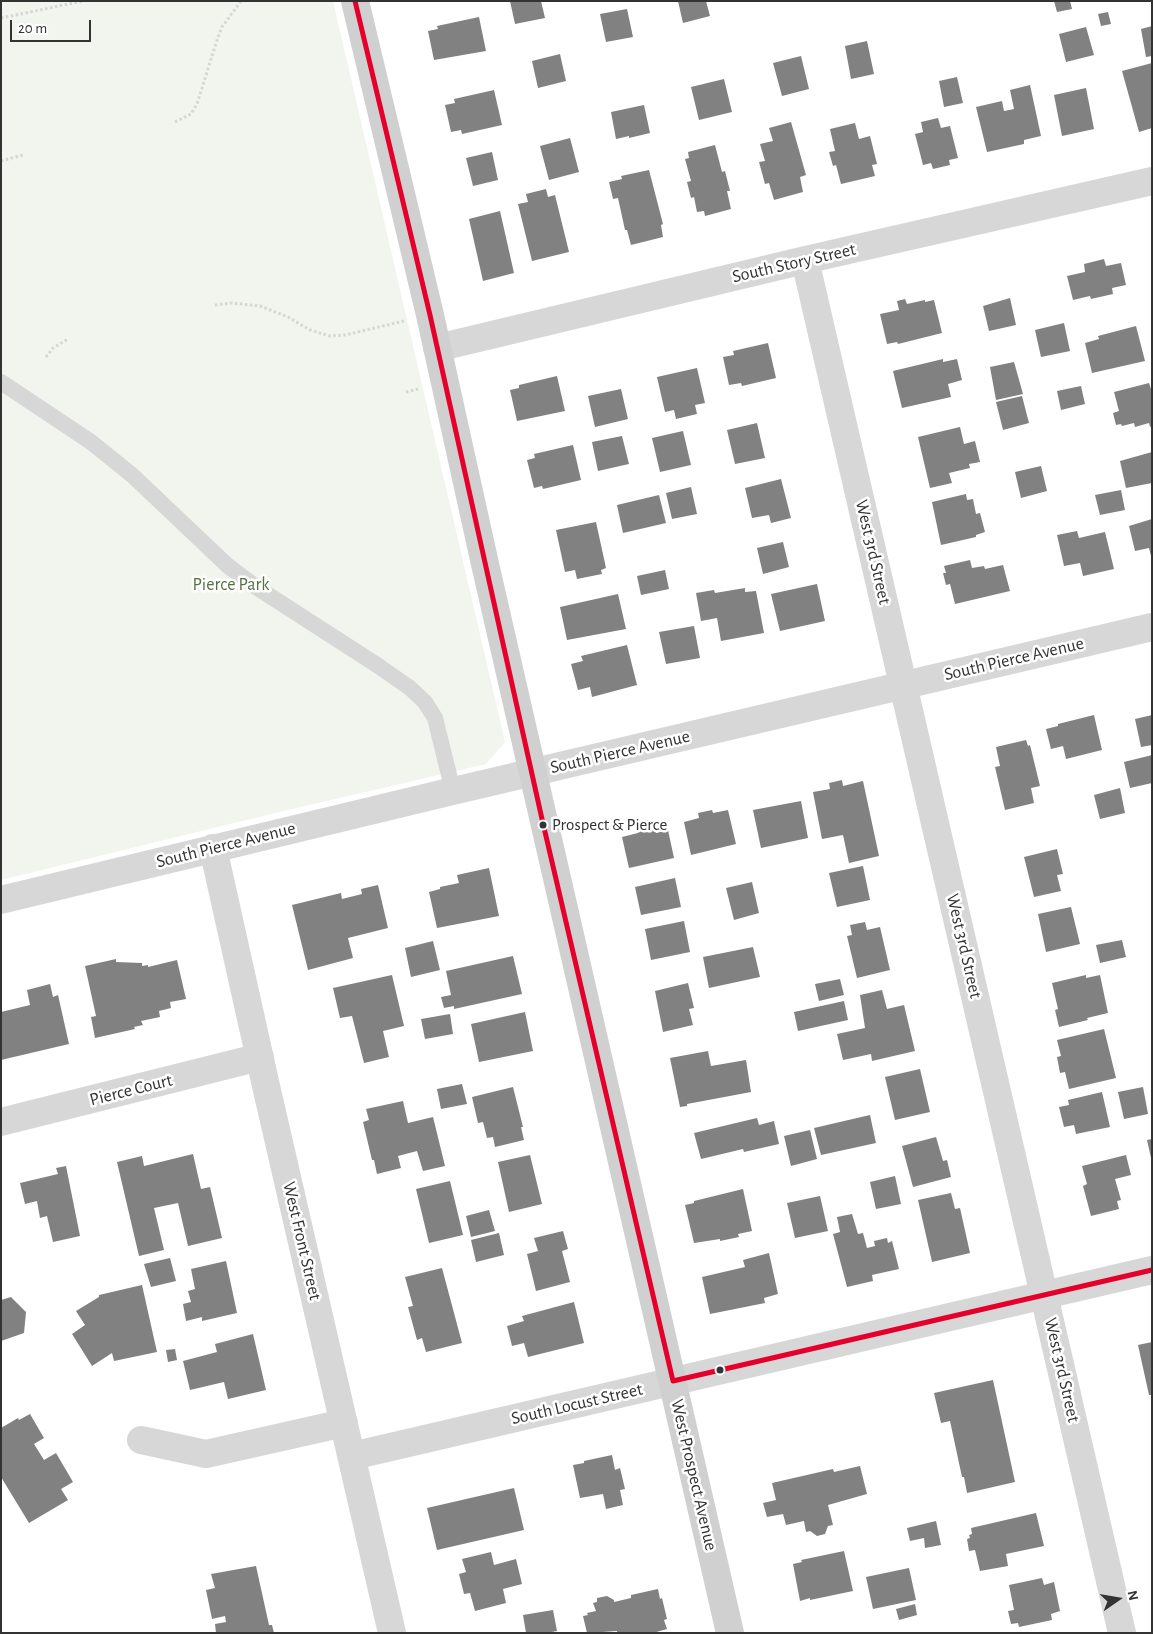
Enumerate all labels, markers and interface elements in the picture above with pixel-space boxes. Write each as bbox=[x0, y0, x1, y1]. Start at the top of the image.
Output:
scale bar bbox=[12, 10, 94, 42]
text: 20 m bbox=[18, 21, 47, 36]
street label: South Story Street bbox=[730, 238, 858, 288]
street label: West 3rd Street bbox=[850, 498, 896, 606]
park label: Pierce Park bbox=[192, 574, 270, 596]
street label: South Pierce Avenue bbox=[942, 632, 1086, 686]
street label: South Pierce Avenue bbox=[548, 725, 692, 779]
place label: Prospect & Pierce bbox=[552, 815, 667, 835]
street label: South Pierce Avenue bbox=[154, 817, 298, 873]
marker: Prospect & Pierce bbox=[538, 820, 548, 830]
street label: West 3rd Street bbox=[941, 892, 987, 1000]
street label: Pierce Court bbox=[87, 1069, 175, 1111]
street label: West Front Street bbox=[278, 1180, 326, 1302]
street label: West 3rd Street bbox=[1039, 1316, 1085, 1424]
unlabelled marker bbox=[715, 1365, 725, 1375]
street label: South Locust Street bbox=[509, 1378, 645, 1430]
street label: West Prospect Avenue bbox=[666, 1397, 722, 1553]
north arrow bbox=[1093, 1574, 1143, 1624]
text: N bbox=[1125, 1589, 1141, 1602]

